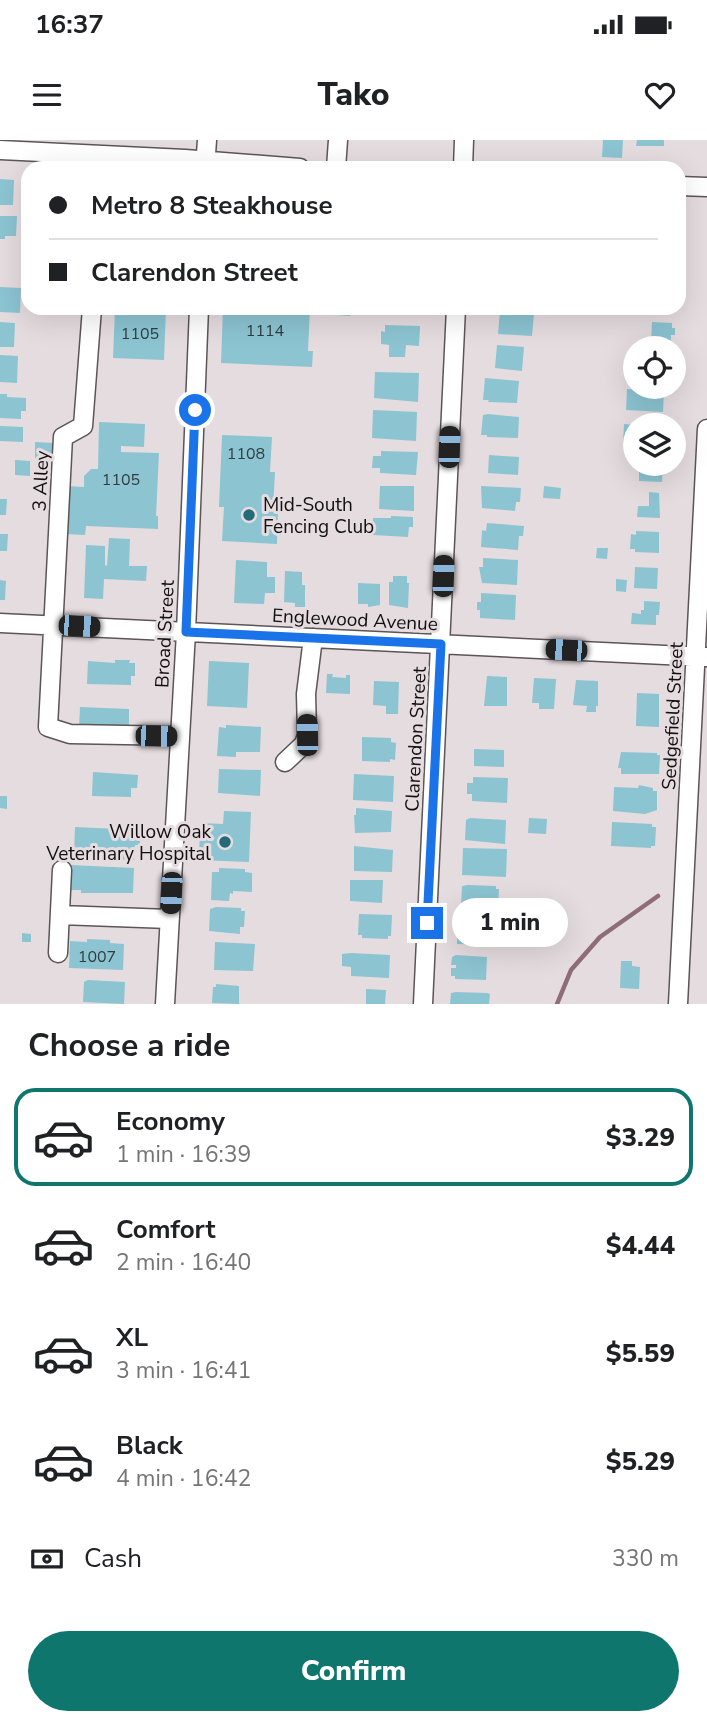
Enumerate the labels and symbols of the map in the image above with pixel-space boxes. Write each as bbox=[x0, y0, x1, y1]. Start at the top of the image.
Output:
house number: 1114 bbox=[246, 320, 285, 342]
house number: 1105 bbox=[121, 323, 159, 345]
route start bbox=[179, 394, 211, 426]
car bbox=[438, 426, 461, 468]
house number: 1108 bbox=[227, 443, 265, 465]
street label: 3 Alley bbox=[26, 450, 56, 512]
house number: 1105 bbox=[102, 469, 140, 491]
place label: Mid-South Fencing Club bbox=[263, 492, 374, 540]
marker: Mid-South Fencing Club bbox=[241, 507, 257, 523]
car bbox=[432, 555, 455, 597]
street label: Broad Street bbox=[149, 579, 181, 689]
street label: Englewood Avenue bbox=[271, 603, 439, 637]
car bbox=[58, 614, 101, 638]
car bbox=[545, 638, 588, 662]
street label: Sedgefield Street bbox=[656, 641, 690, 791]
street label: Clarendon Street bbox=[399, 666, 433, 812]
car bbox=[297, 714, 318, 756]
car bbox=[135, 725, 178, 747]
place label: Willow Oak Veterinary Hospital bbox=[45, 819, 211, 867]
marker: Willow Oak Veterinary Hospital bbox=[217, 834, 233, 850]
car bbox=[160, 871, 183, 915]
callout: 1 min bbox=[452, 898, 567, 948]
route end bbox=[411, 907, 443, 939]
house number: 1007 bbox=[78, 946, 116, 968]

